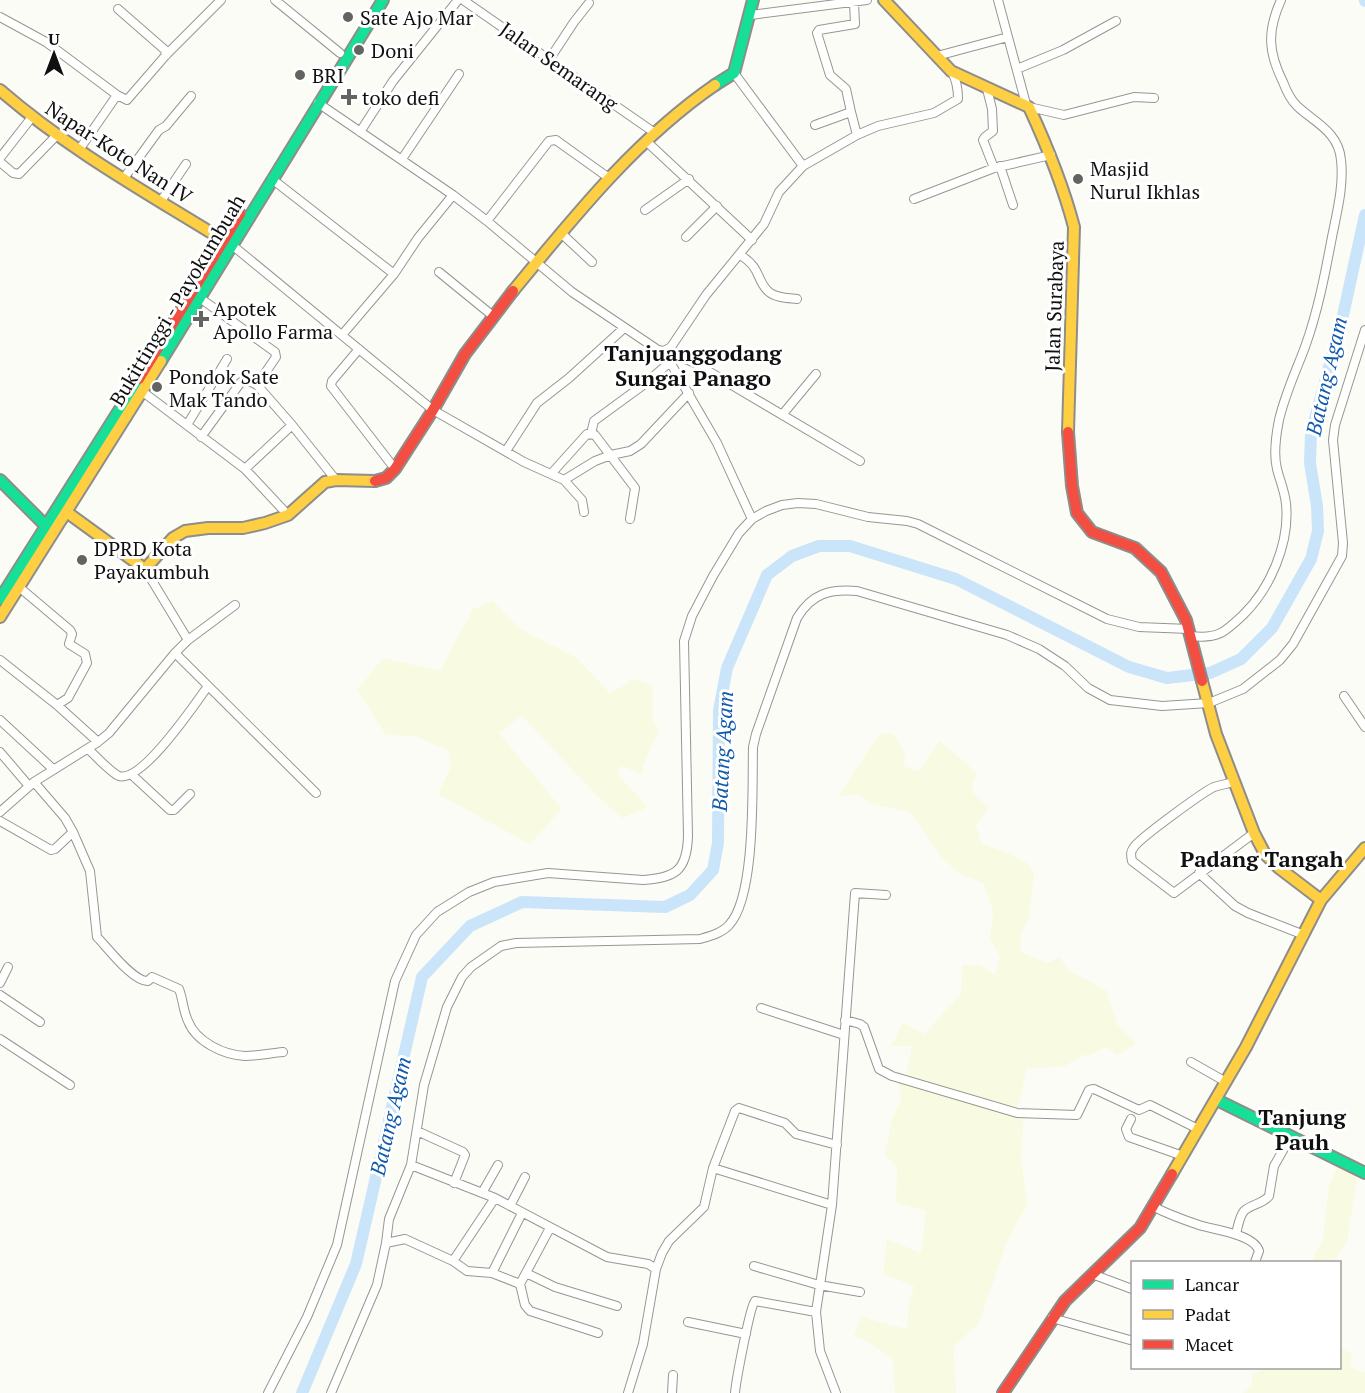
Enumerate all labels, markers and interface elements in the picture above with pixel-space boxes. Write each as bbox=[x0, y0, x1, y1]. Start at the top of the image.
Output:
place label: Sate Ajo Mar bbox=[360, 4, 474, 31]
marker: Sate Ajo Mar bbox=[341, 10, 355, 24]
street label: Jalan Semarang bbox=[495, 15, 624, 117]
north arrow bbox=[24, 24, 84, 84]
text: U bbox=[48, 28, 60, 50]
place label: Doni bbox=[371, 37, 414, 64]
marker: Doni bbox=[352, 43, 366, 57]
place label: BRI bbox=[312, 62, 344, 89]
marker: BRI bbox=[293, 68, 307, 82]
place label: toko defi bbox=[362, 84, 440, 111]
marker: toko defi bbox=[340, 88, 358, 106]
street label: Napar-Koto Nan IV bbox=[40, 94, 198, 210]
place label: Masjid Nurul Ikhlas bbox=[1090, 155, 1200, 205]
marker: Masjid Nurul Ikhlas bbox=[1071, 172, 1085, 186]
street label: Bukittinggi - Payokumbuah bbox=[103, 189, 251, 411]
street label: Jalan Surabaya bbox=[1038, 240, 1070, 372]
place label: Apotek Apollo Farma bbox=[213, 295, 333, 345]
marker: Apotek Apollo Farma bbox=[194, 312, 208, 326]
water label: Batang Agam bbox=[1299, 314, 1353, 439]
district label: Tanjuanggodang Sungai Panago bbox=[604, 338, 782, 392]
place label: Pondok Sate Mak Tando bbox=[169, 363, 279, 413]
marker: Pondok Sate Mak Tando bbox=[150, 380, 164, 394]
place label: DPRD Kota Payakumbuh bbox=[94, 535, 210, 585]
marker: DPRD Kota Payakumbuh bbox=[75, 553, 89, 567]
water label: Batang Agam bbox=[705, 690, 739, 813]
district label: Padang Tangah bbox=[1180, 844, 1344, 873]
water label: Batang Agam bbox=[363, 1054, 417, 1179]
district label: Tanjung Pauh bbox=[1258, 1102, 1346, 1156]
legend bbox=[1131, 1261, 1341, 1369]
text: Lancar bbox=[1185, 1272, 1239, 1296]
text: Padat bbox=[1185, 1302, 1231, 1326]
text: Macet bbox=[1185, 1332, 1234, 1356]

